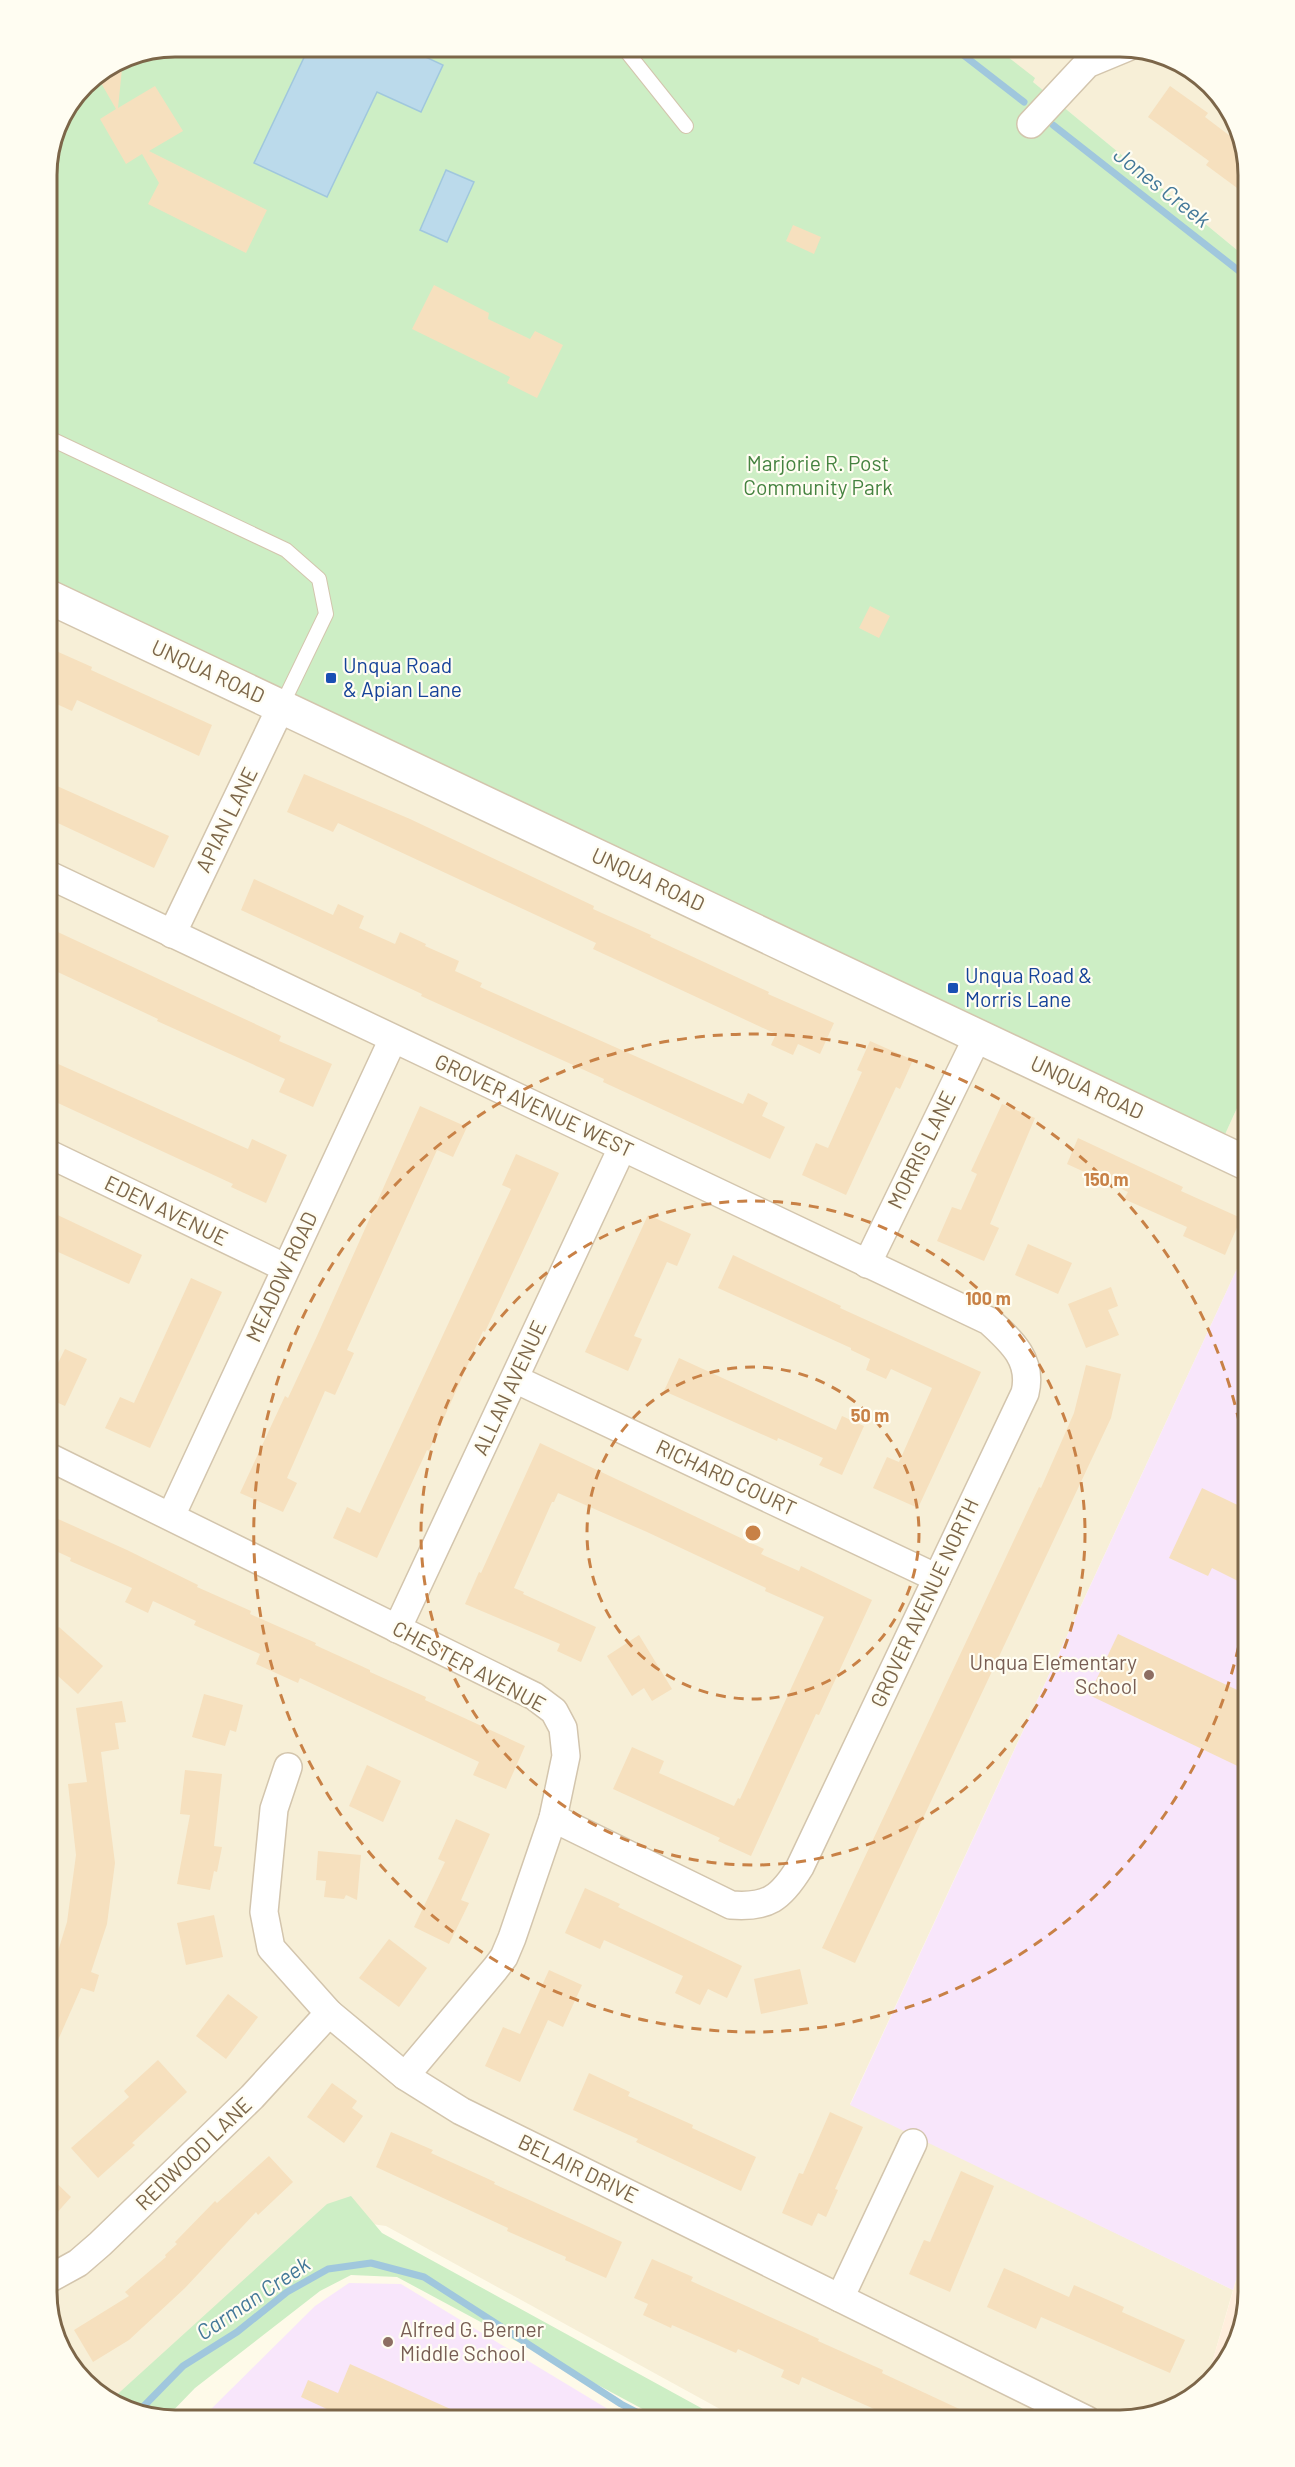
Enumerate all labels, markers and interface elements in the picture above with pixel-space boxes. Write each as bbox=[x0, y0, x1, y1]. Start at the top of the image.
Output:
water label: Jones Creek bbox=[1109, 141, 1216, 232]
park label: Marjorie R. Post Community Park bbox=[743, 450, 893, 499]
street label: UNQUA ROAD bbox=[148, 634, 269, 708]
place label: Unqua Road & Apian Lane bbox=[343, 652, 462, 701]
marker: Unqua Road & Apian Lane bbox=[324, 671, 338, 685]
street label: APIAN LANE bbox=[189, 763, 262, 876]
street label: UNQUA ROAD bbox=[588, 842, 709, 916]
place label: Unqua Road & Morris Lane bbox=[965, 962, 1092, 1011]
marker: Unqua Road & Morris Lane bbox=[946, 981, 960, 995]
street label: GROVER AVENUE WEST bbox=[431, 1048, 638, 1162]
street label: UNQUA ROAD bbox=[1027, 1050, 1148, 1124]
street label: MORRIS LANE bbox=[881, 1086, 960, 1212]
text: 150 m bbox=[1084, 1168, 1128, 1190]
street label: EDEN AVENUE bbox=[101, 1169, 232, 1250]
street label: MEADOW ROAD bbox=[240, 1207, 322, 1345]
text: 100 m bbox=[965, 1287, 1011, 1309]
street label: ALLAN AVENUE bbox=[467, 1316, 551, 1459]
text: 50 m bbox=[851, 1404, 889, 1426]
street label: RICHARD COURT bbox=[653, 1433, 801, 1520]
street label: GROVER AVENUE NORTH bbox=[864, 1494, 983, 1711]
centre of rings bbox=[743, 1523, 763, 1543]
street label: CHESTER AVENUE bbox=[389, 1615, 551, 1717]
place label: Unqua Elementary School bbox=[970, 1649, 1137, 1698]
marker: Unqua Elementary School bbox=[1142, 1668, 1156, 1682]
street label: REDWOOD LANE bbox=[130, 2091, 256, 2215]
street label: BELAIR DRIVE bbox=[515, 2128, 643, 2207]
water label: Carman Creek bbox=[191, 2250, 314, 2345]
place label: Alfred G. Berner Middle School bbox=[400, 2316, 545, 2365]
marker: Alfred G. Berner Middle School bbox=[381, 2335, 395, 2349]

